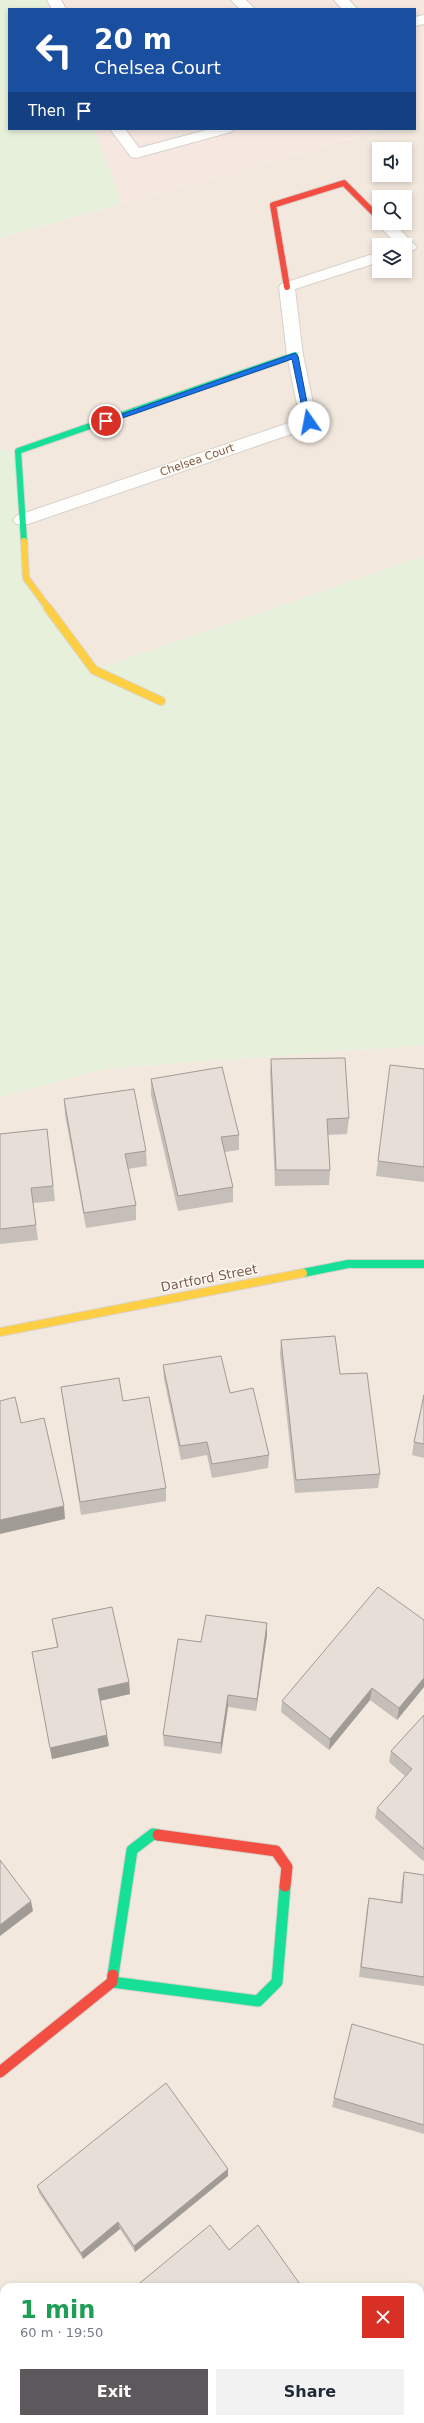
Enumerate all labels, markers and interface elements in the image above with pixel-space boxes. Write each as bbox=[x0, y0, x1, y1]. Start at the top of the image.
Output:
text: 20 m bbox=[94, 23, 172, 56]
icon: left bbox=[28, 24, 80, 76]
text: Chelsea Court bbox=[94, 57, 221, 78]
icon: arrive bbox=[73, 100, 95, 122]
text: Then bbox=[28, 102, 65, 120]
map controls bbox=[372, 142, 412, 278]
button: sound bbox=[372, 142, 412, 182]
button: search bbox=[372, 190, 412, 230]
button: layers bbox=[372, 238, 412, 278]
position arrow bbox=[288, 401, 330, 443]
pin bbox=[89, 404, 123, 438]
icon: arrive bbox=[95, 410, 117, 432]
street label: Chelsea Court bbox=[158, 441, 236, 479]
street label: Dartford Street bbox=[159, 1261, 259, 1295]
text: 1 min bbox=[20, 2296, 95, 2324]
button: close bbox=[362, 2296, 404, 2338]
text: 60 m · 19:50 bbox=[20, 2325, 103, 2340]
button: Exit bbox=[20, 2369, 208, 2415]
button: Share bbox=[216, 2369, 404, 2415]

